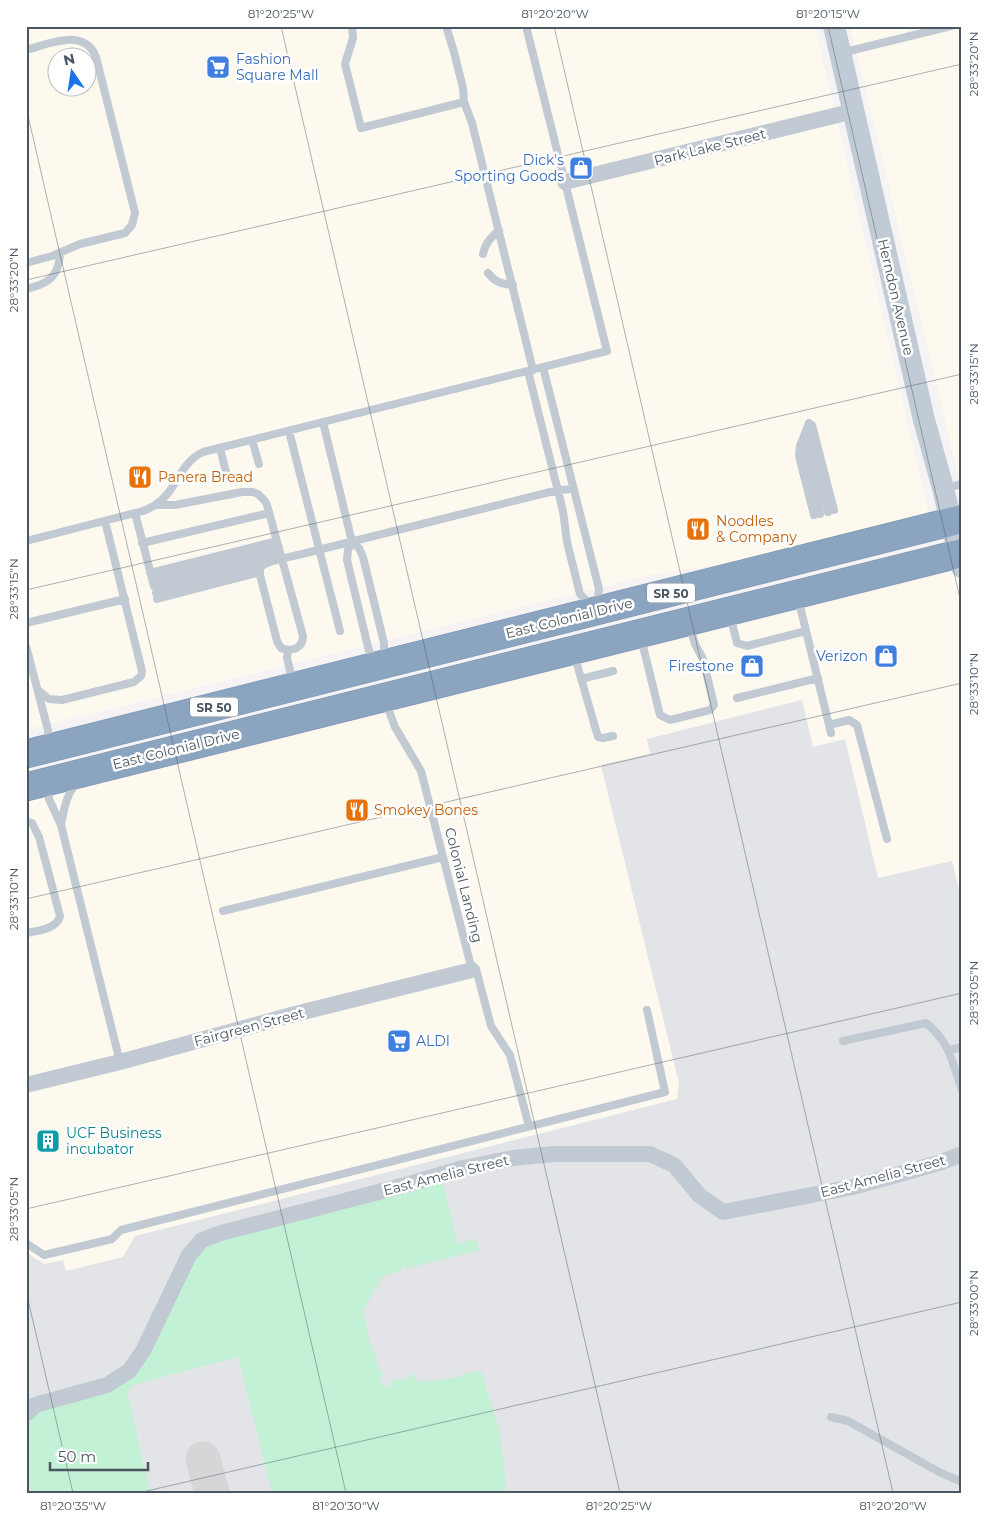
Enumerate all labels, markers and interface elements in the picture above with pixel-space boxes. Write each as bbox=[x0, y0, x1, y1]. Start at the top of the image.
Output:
text: 81°20'25"W bbox=[248, 6, 314, 21]
text: 81°20'20"W bbox=[521, 6, 589, 21]
text: 81°20'15"W bbox=[796, 6, 860, 21]
text: 28°33'20"N bbox=[966, 32, 981, 96]
north arrow bbox=[48, 48, 98, 98]
text: N bbox=[62, 49, 77, 69]
place label: Fashion Square Mall bbox=[236, 50, 319, 84]
supermarket icon: Fashion Square Mall bbox=[205, 54, 231, 80]
street label: Park Lake Street bbox=[652, 124, 768, 170]
place label: Dick's Sporting Goods bbox=[454, 151, 564, 185]
shop icon: Dick's Sporting Goods bbox=[568, 155, 594, 181]
street label: Herndon Avenue bbox=[874, 237, 918, 357]
text: 28°33'20"N bbox=[6, 248, 21, 312]
text: 28°33'15"N bbox=[966, 343, 981, 405]
restaurant icon: Panera Bread bbox=[127, 464, 153, 490]
place label: Panera Bread bbox=[158, 468, 253, 486]
place label: Noodles & Company bbox=[716, 512, 797, 546]
restaurant icon: Noodles & Company bbox=[685, 516, 711, 542]
text: 28°33'15"N bbox=[6, 558, 21, 620]
road number: SR 50 bbox=[647, 584, 695, 602]
street label: East Colonial Drive bbox=[504, 594, 634, 642]
shop icon: Verizon bbox=[873, 643, 899, 669]
place label: Verizon bbox=[816, 647, 868, 665]
shop icon: Firestone bbox=[739, 653, 765, 679]
text: 28°33'10"N bbox=[966, 653, 981, 715]
place label: Firestone bbox=[669, 657, 734, 675]
road number: SR 50 bbox=[190, 698, 238, 716]
street label: East Colonial Drive bbox=[111, 725, 241, 773]
restaurant icon: Smokey Bones bbox=[344, 797, 370, 823]
place label: Smokey Bones bbox=[374, 801, 478, 819]
street label: Colonial Landing bbox=[441, 826, 487, 944]
text: 28°33'10"N bbox=[6, 868, 21, 930]
text: 28°33'05"N bbox=[966, 961, 981, 1025]
street label: Fairgreen Street bbox=[192, 1004, 306, 1050]
supermarket icon: ALDI bbox=[386, 1028, 412, 1054]
place label: ALDI bbox=[416, 1032, 450, 1050]
place label: UCF Business incubator bbox=[66, 1124, 162, 1158]
building icon: UCF Business incubator bbox=[35, 1128, 61, 1154]
street label: East Amelia Street bbox=[381, 1151, 511, 1199]
street label: East Amelia Street bbox=[818, 1151, 948, 1201]
text: 28°33'05"N bbox=[6, 1177, 21, 1241]
text: 28°33'00"N bbox=[966, 1270, 981, 1336]
scale bar bbox=[50, 1439, 148, 1471]
text: 50 m bbox=[58, 1447, 96, 1466]
text: 81°20'35"W bbox=[40, 1498, 106, 1513]
text: 81°20'30"W bbox=[312, 1498, 380, 1513]
text: 81°20'25"W bbox=[586, 1498, 652, 1513]
text: 81°20'20"W bbox=[859, 1498, 927, 1513]

